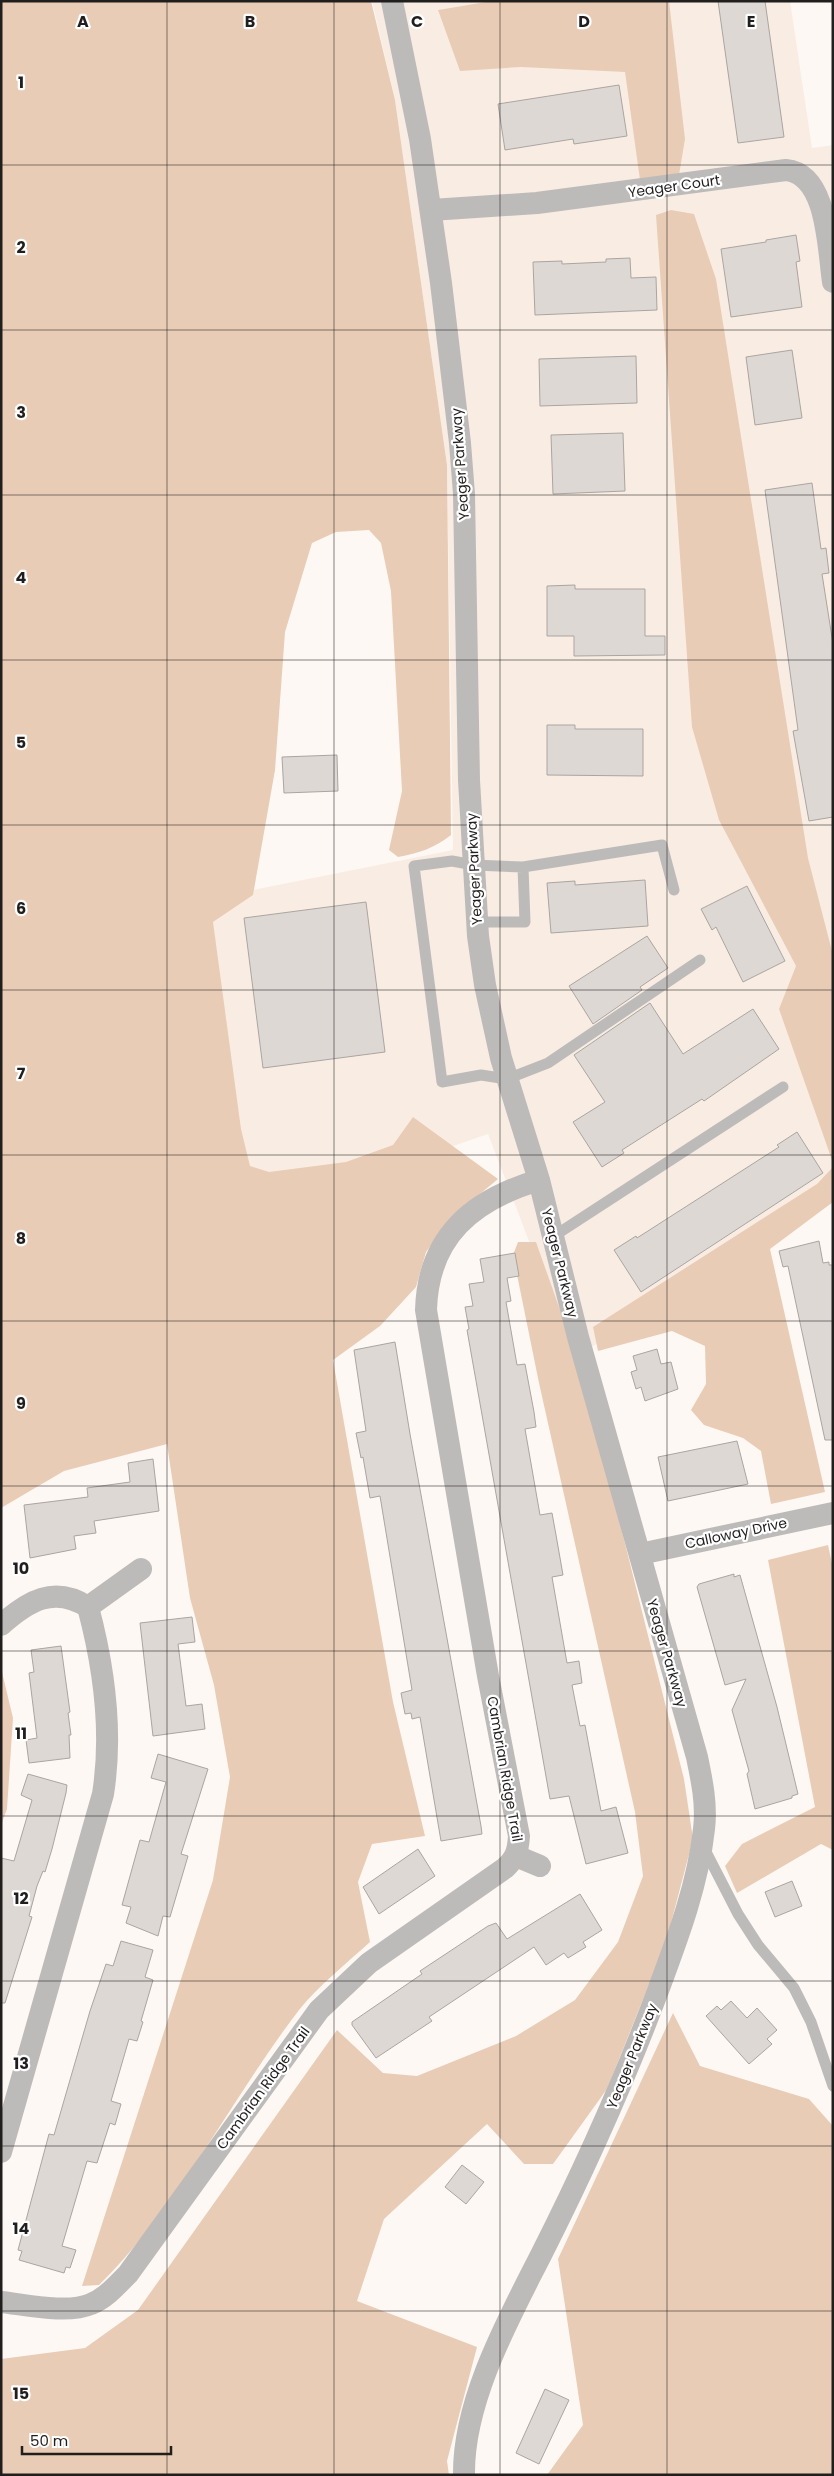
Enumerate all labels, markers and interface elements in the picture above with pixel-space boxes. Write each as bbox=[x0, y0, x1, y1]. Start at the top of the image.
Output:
text: A bbox=[77, 10, 89, 33]
text: B bbox=[245, 10, 255, 33]
text: C bbox=[411, 10, 423, 33]
text: D bbox=[578, 10, 590, 33]
text: E bbox=[747, 10, 755, 33]
text: 1 bbox=[18, 71, 24, 94]
street label: Yeager Court bbox=[627, 170, 721, 202]
text: 2 bbox=[16, 236, 26, 259]
text: 3 bbox=[16, 401, 26, 424]
street label: Yeager Parkway bbox=[446, 407, 474, 521]
text: 4 bbox=[16, 566, 27, 589]
text: 5 bbox=[16, 731, 26, 754]
street label: Yeager Parkway bbox=[461, 812, 487, 926]
text: 6 bbox=[16, 897, 26, 920]
text: 7 bbox=[17, 1062, 26, 1085]
street label: Yeager Parkway bbox=[537, 1206, 583, 1320]
text: 8 bbox=[16, 1227, 26, 1250]
text: 9 bbox=[16, 1392, 26, 1415]
street label: Calloway Drive bbox=[683, 1512, 789, 1554]
text: 10 bbox=[13, 1557, 29, 1580]
street label: Yeager Parkway bbox=[642, 1596, 692, 1710]
street label: Cambrian Ridge Trail bbox=[482, 1695, 528, 1843]
text: 11 bbox=[15, 1722, 27, 1745]
text: 12 bbox=[13, 1887, 29, 1910]
street label: Yeager Parkway bbox=[602, 2000, 662, 2112]
street label: Cambrian Ridge Trail bbox=[212, 2022, 314, 2154]
text: 13 bbox=[13, 2052, 29, 2075]
text: 14 bbox=[13, 2217, 30, 2240]
text: 15 bbox=[13, 2382, 29, 2405]
scale bar bbox=[22, 2424, 171, 2456]
text: 50 m bbox=[30, 2430, 68, 2451]

